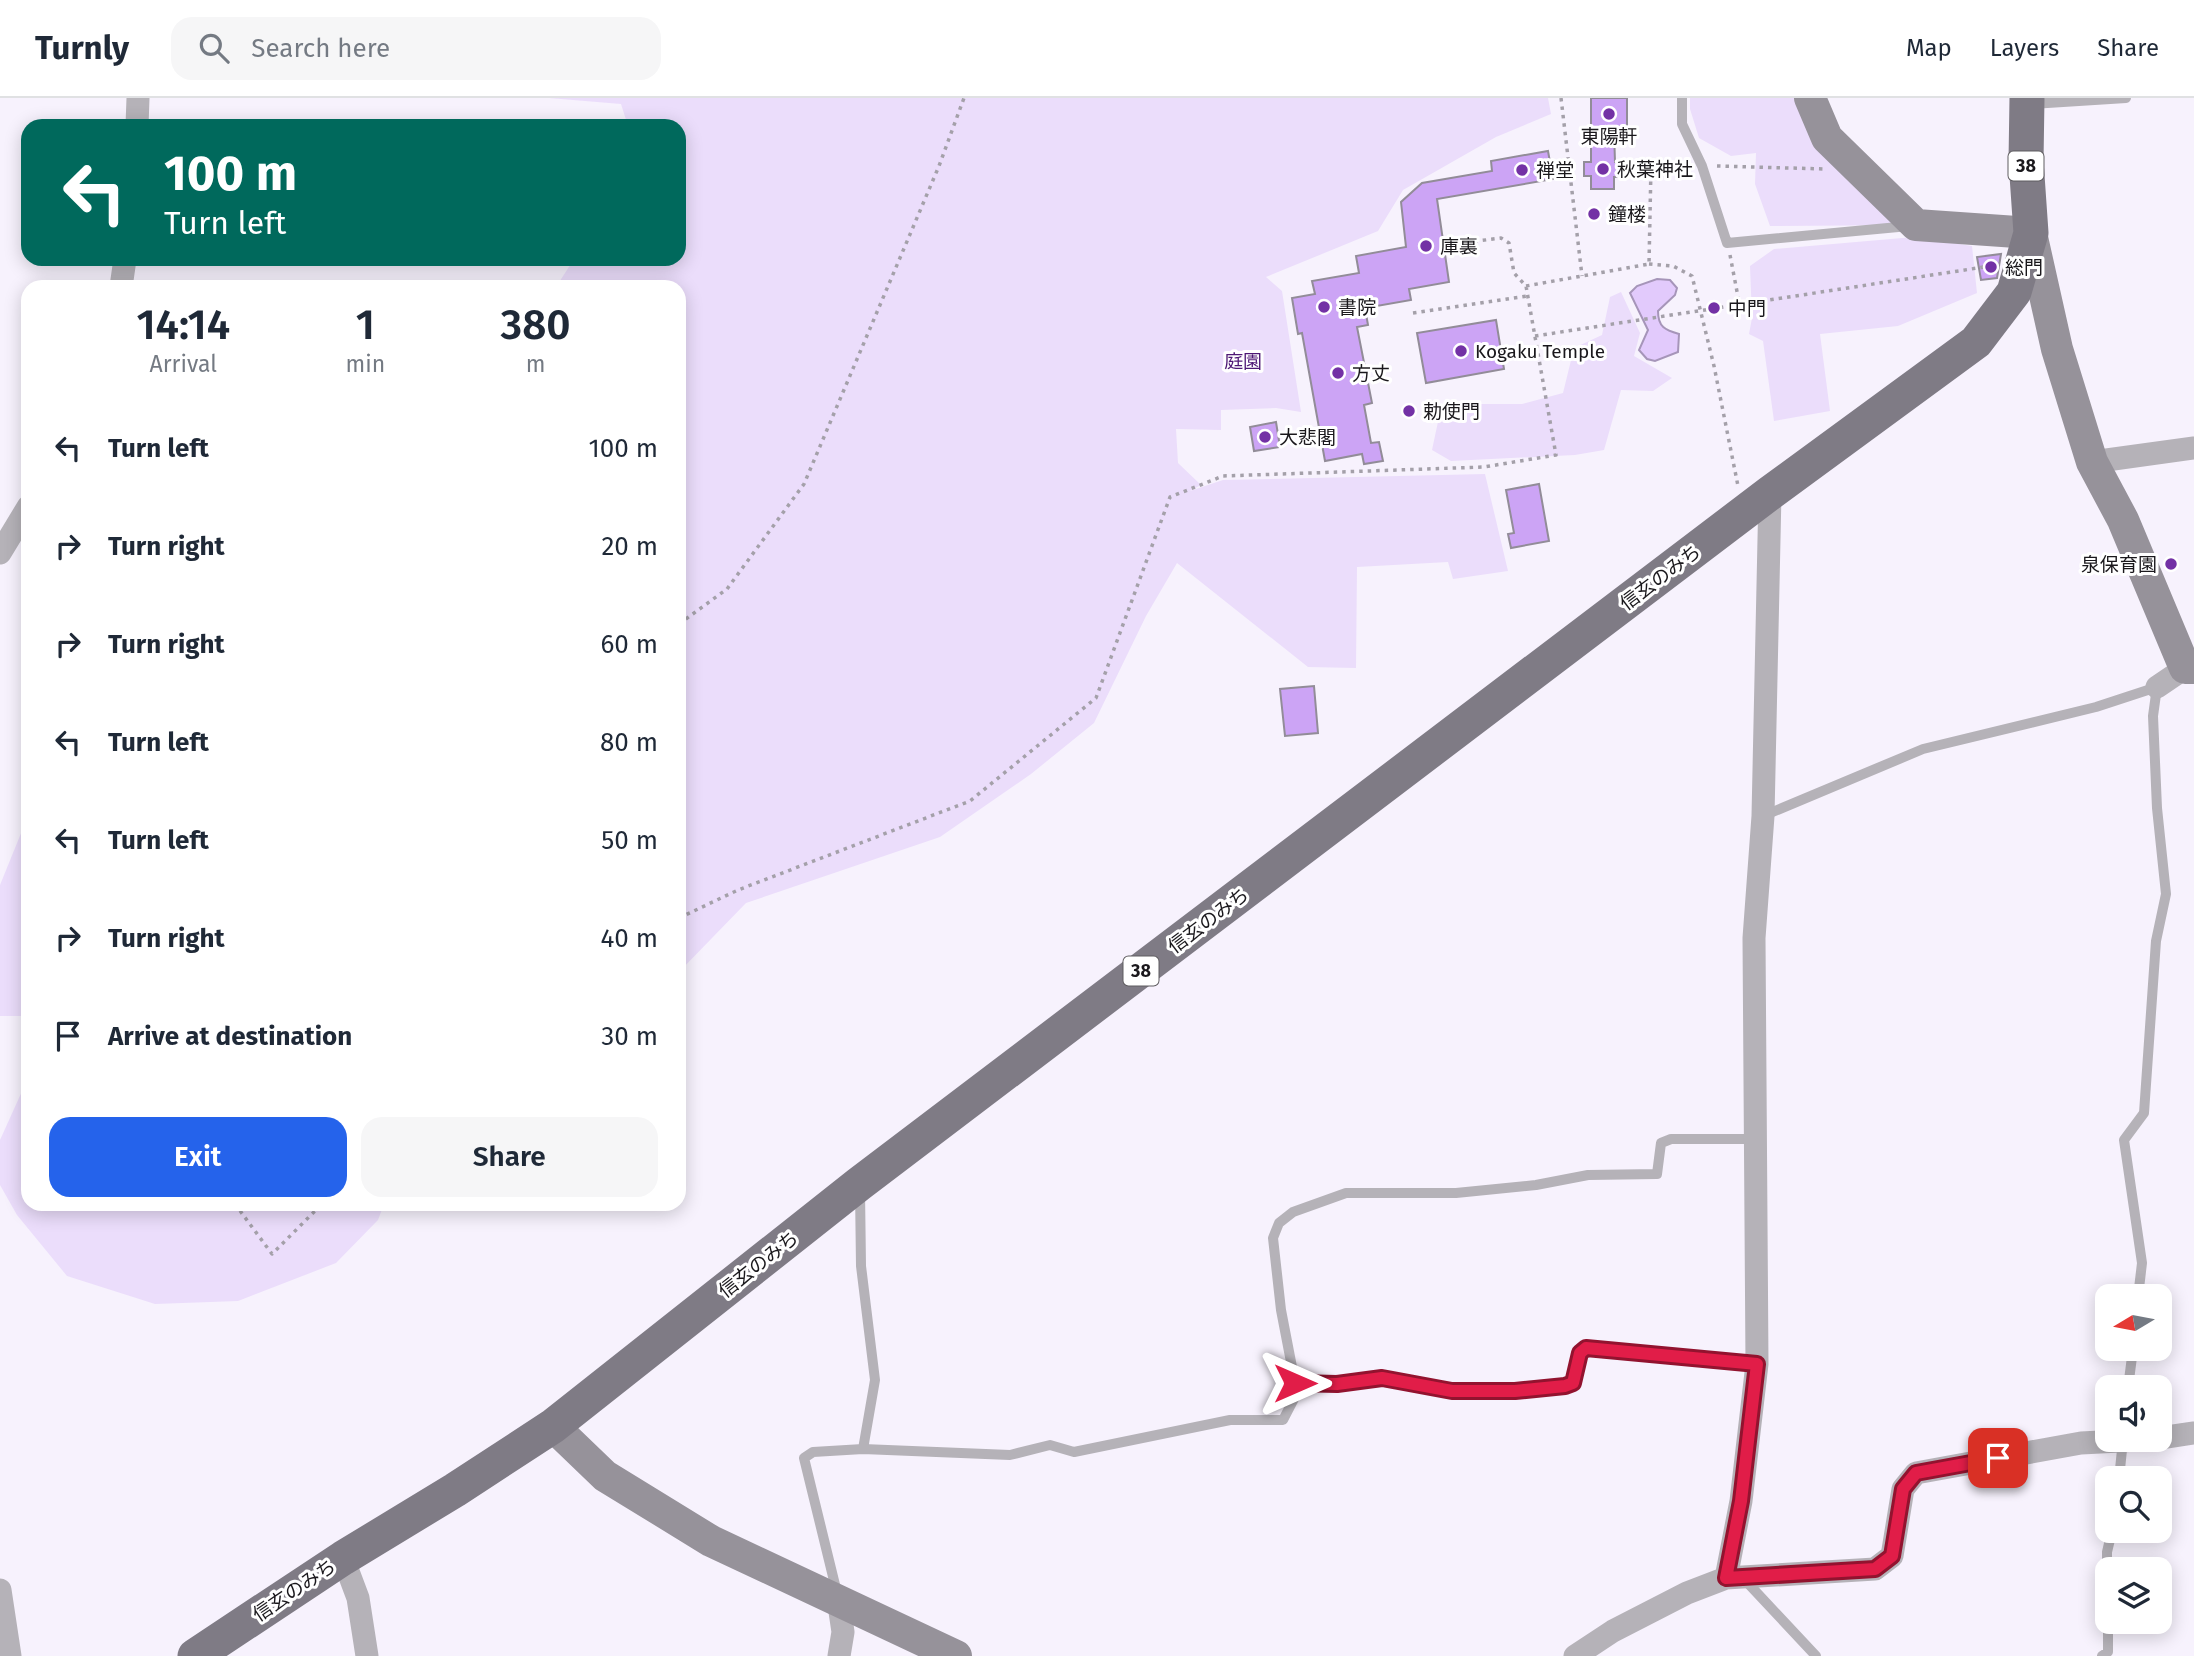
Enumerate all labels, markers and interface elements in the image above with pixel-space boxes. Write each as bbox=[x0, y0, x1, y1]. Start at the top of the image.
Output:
search box bbox=[171, 17, 661, 80]
text: Turnly bbox=[35, 28, 129, 68]
icon: search bbox=[195, 29, 233, 67]
text: Search here bbox=[251, 33, 390, 64]
text: Map bbox=[1906, 34, 1952, 62]
text: Layers bbox=[1990, 34, 2059, 62]
text: Share bbox=[2097, 34, 2159, 62]
marker: 東陽軒 bbox=[1601, 106, 1617, 122]
place label: 東陽軒 bbox=[1580, 125, 1638, 148]
text: 100 m bbox=[164, 144, 297, 203]
icon: left bbox=[49, 147, 140, 238]
road number: 38 bbox=[2008, 152, 2044, 180]
place label: 秋葉神社 bbox=[1617, 158, 1693, 181]
place label: 禅堂 bbox=[1536, 159, 1574, 182]
marker: 秋葉神社 bbox=[1595, 161, 1611, 177]
marker: 禅堂 bbox=[1514, 162, 1530, 178]
place label: 鐘楼 bbox=[1608, 203, 1646, 226]
text: Turn left bbox=[164, 204, 286, 242]
marker: 鐘楼 bbox=[1586, 206, 1602, 222]
place label: 庫裏 bbox=[1440, 235, 1478, 258]
marker: 庫裏 bbox=[1418, 238, 1434, 254]
place label: 総門 bbox=[2005, 256, 2043, 279]
marker: 総門 bbox=[1983, 259, 1999, 275]
place label: 書院 bbox=[1338, 296, 1376, 319]
place label: 中門 bbox=[1728, 297, 1766, 320]
marker: 書院 bbox=[1316, 299, 1332, 315]
text: 14:14 bbox=[136, 300, 230, 350]
text: 1 bbox=[356, 300, 375, 350]
text: 380 bbox=[501, 300, 571, 350]
marker: 中門 bbox=[1706, 300, 1722, 316]
place label: Kogaku Temple bbox=[1475, 340, 1605, 363]
marker: Kogaku Temple bbox=[1453, 343, 1469, 359]
text: Arrival bbox=[150, 350, 217, 378]
text: min bbox=[345, 350, 385, 378]
text: m bbox=[526, 350, 545, 378]
park label: 庭園 bbox=[1224, 350, 1262, 373]
place label: 方丈 bbox=[1352, 362, 1390, 385]
marker: 方丈 bbox=[1330, 365, 1346, 381]
place label: 勅使門 bbox=[1423, 400, 1480, 423]
marker: 勅使門 bbox=[1401, 403, 1417, 419]
place label: 大悲閣 bbox=[1279, 426, 1336, 449]
icon: left bbox=[49, 429, 87, 467]
marker: 大悲閣 bbox=[1257, 429, 1273, 445]
text: Turn left bbox=[108, 433, 209, 464]
text: 100 m bbox=[589, 433, 658, 464]
icon: right bbox=[49, 527, 87, 565]
text: Turn right bbox=[108, 531, 225, 562]
text: 20 m bbox=[601, 531, 658, 562]
street label: 信玄のみち bbox=[1615, 540, 1705, 615]
place label: 泉保育園 bbox=[2081, 553, 2157, 576]
marker: 泉保育園 bbox=[2163, 556, 2179, 572]
icon: right bbox=[49, 625, 87, 663]
text: Turn right bbox=[108, 629, 225, 660]
text: 60 m bbox=[600, 629, 658, 660]
icon: left bbox=[49, 723, 87, 761]
text: Turn left bbox=[108, 727, 209, 758]
text: 80 m bbox=[600, 727, 658, 758]
icon: left bbox=[49, 821, 87, 859]
text: Turn left bbox=[108, 825, 209, 856]
text: 50 m bbox=[601, 825, 658, 856]
street label: 信玄のみち bbox=[1163, 883, 1253, 958]
icon: right bbox=[49, 919, 87, 957]
text: Turn right bbox=[108, 923, 225, 954]
text: 40 m bbox=[600, 923, 658, 954]
road number: 38 bbox=[1124, 956, 1158, 986]
icon: arrive bbox=[49, 1017, 87, 1055]
text: Arrive at destination bbox=[108, 1021, 352, 1052]
text: 30 m bbox=[601, 1021, 658, 1052]
button: Exit bbox=[49, 1117, 347, 1197]
button: Share bbox=[361, 1117, 658, 1197]
street label: 信玄のみち bbox=[714, 1226, 803, 1303]
north arrow bbox=[2095, 1284, 2172, 1362]
map controls bbox=[2095, 1284, 2172, 1634]
position arrow bbox=[1258, 1346, 1332, 1420]
button: sound bbox=[2095, 1375, 2172, 1452]
pin bbox=[1968, 1428, 2028, 1488]
icon: arrive bbox=[1979, 1439, 2017, 1477]
button: search bbox=[2095, 1466, 2172, 1543]
street label: 信玄のみち bbox=[248, 1554, 340, 1627]
button: layers bbox=[2095, 1557, 2172, 1634]

